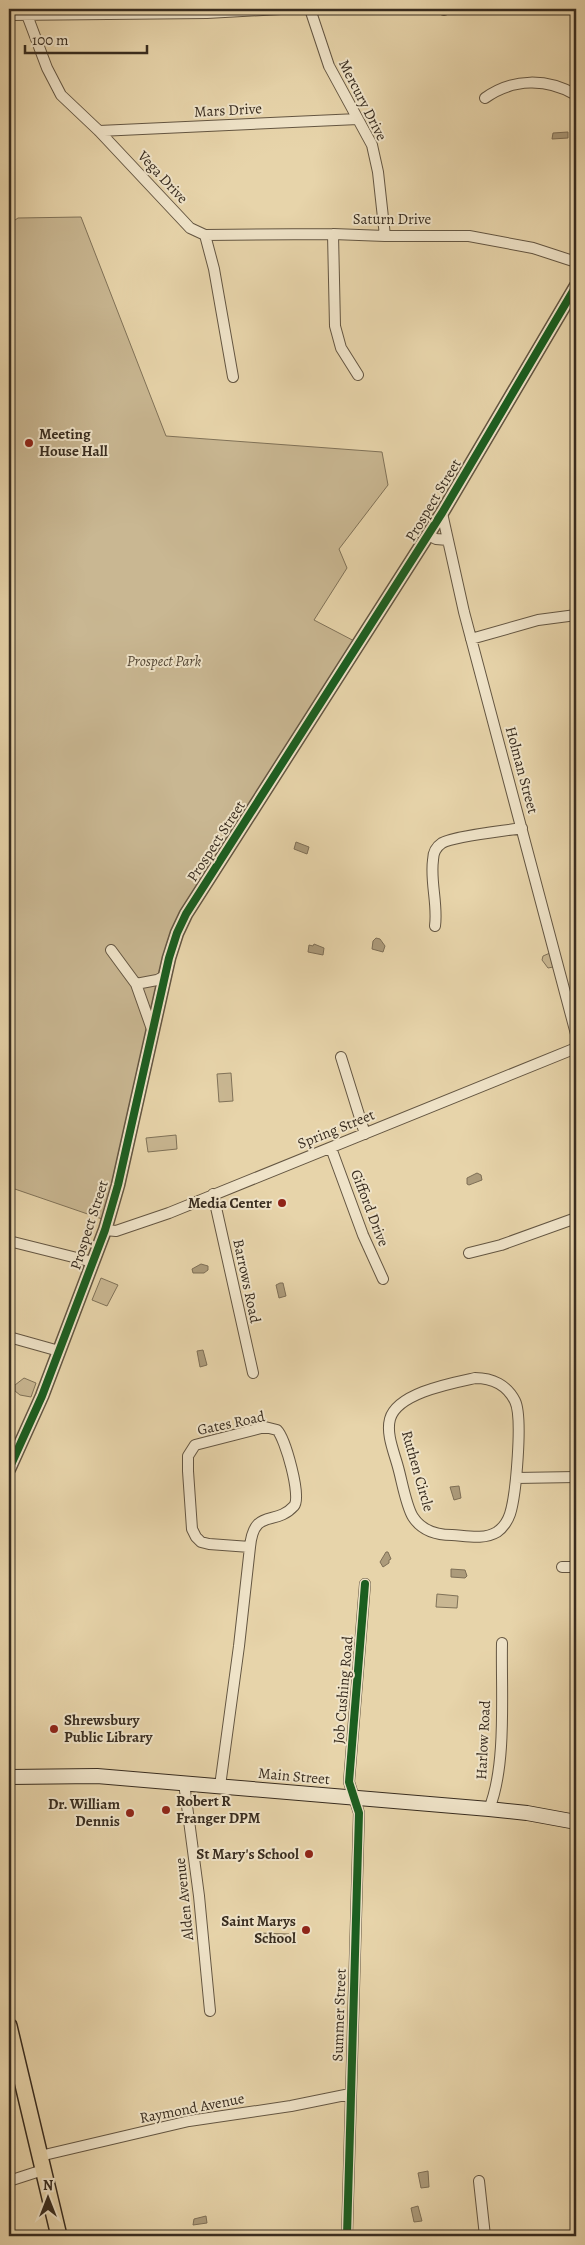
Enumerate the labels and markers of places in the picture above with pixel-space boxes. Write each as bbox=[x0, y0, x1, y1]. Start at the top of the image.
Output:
place label: Meeting House Hall bbox=[39, 424, 108, 461]
marker: Meeting House Hall bbox=[23, 437, 35, 449]
place label: Media Center bbox=[188, 1193, 272, 1213]
marker: Media Center bbox=[276, 1197, 288, 1209]
place label: Shrewsbury Public Library bbox=[64, 1710, 154, 1747]
marker: Shrewsbury Public Library bbox=[48, 1723, 60, 1735]
place label: Robert R Franger DPM bbox=[176, 1791, 261, 1828]
place label: Dr. William Dennis bbox=[48, 1794, 120, 1831]
marker: Robert R Franger DPM bbox=[160, 1804, 172, 1816]
marker: Dr. William Dennis bbox=[124, 1807, 136, 1819]
place label: St Mary's School bbox=[196, 1844, 299, 1864]
marker: St Mary's School bbox=[303, 1848, 315, 1860]
place label: Saint Marys School bbox=[221, 1911, 296, 1948]
marker: Saint Marys School bbox=[300, 1924, 312, 1936]

